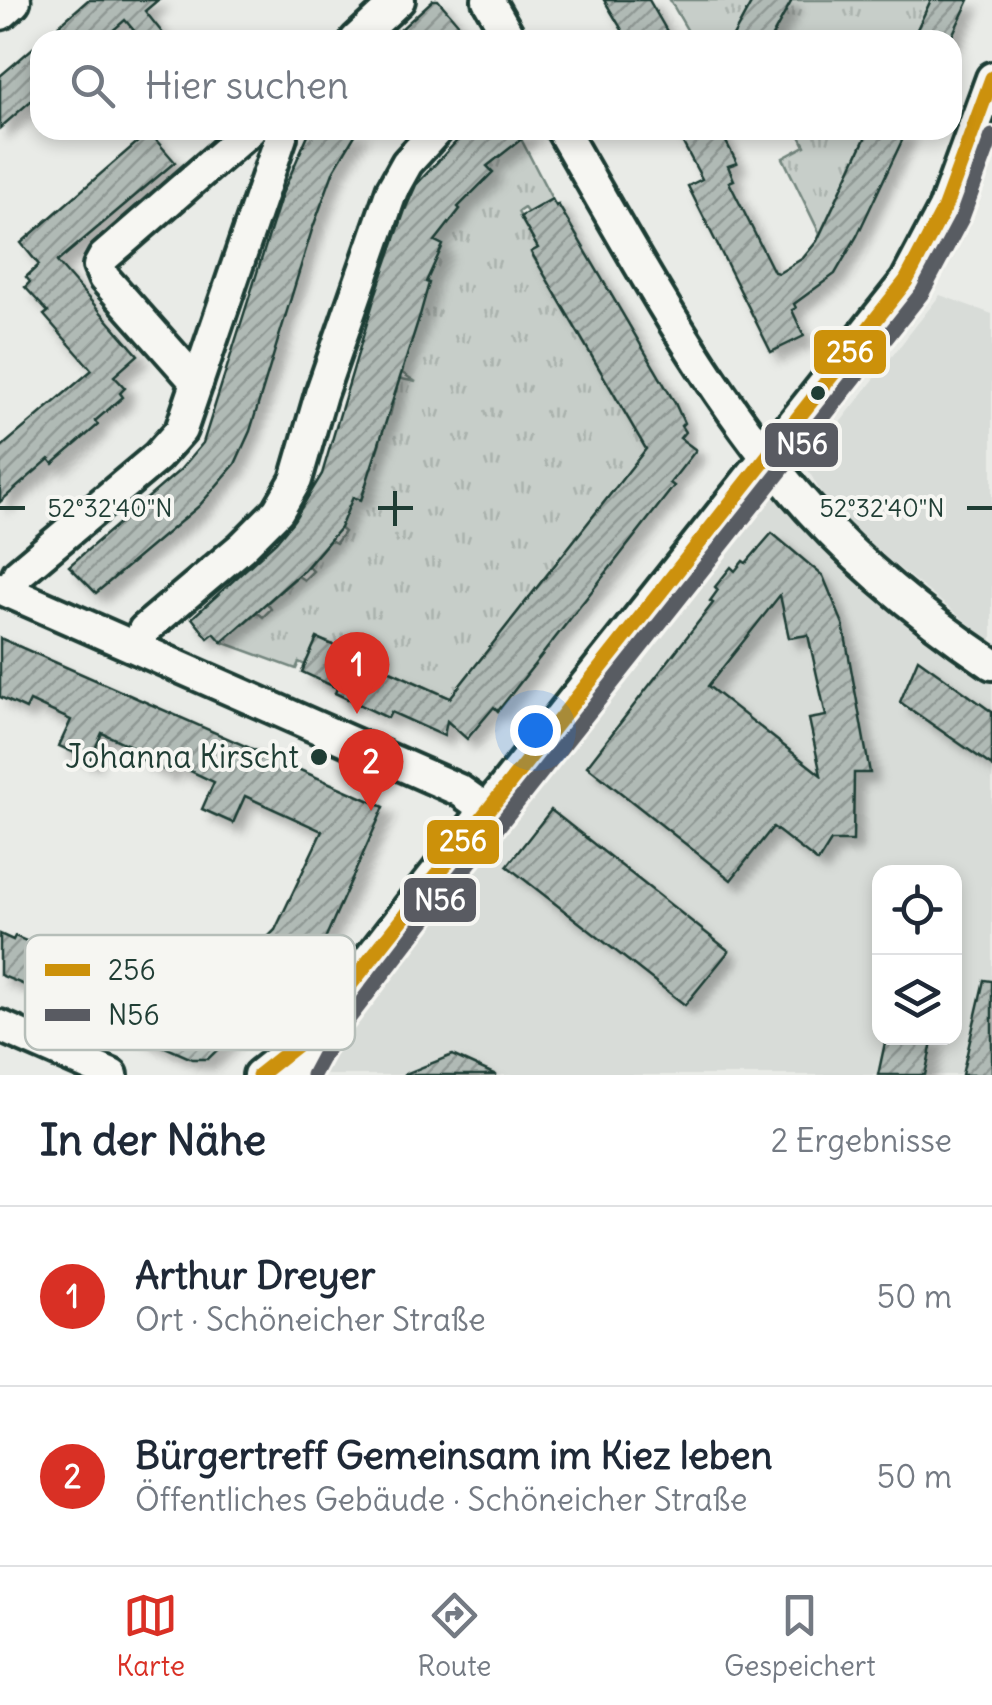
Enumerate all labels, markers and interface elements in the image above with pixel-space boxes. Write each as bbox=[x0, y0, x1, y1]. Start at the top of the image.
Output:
search box bbox=[30, 30, 962, 140]
icon: search bbox=[65, 58, 120, 113]
text: Hier suchen bbox=[145, 62, 349, 109]
line badge: 256 bbox=[812, 328, 888, 376]
text: 256 bbox=[826, 334, 874, 370]
unlabelled marker bbox=[808, 383, 828, 403]
line badge: N56 bbox=[763, 421, 840, 469]
text: N56 bbox=[776, 426, 828, 462]
text: 52°32'40"N bbox=[47, 492, 173, 524]
text: 52°32'40"N bbox=[819, 492, 945, 524]
pin: 1 bbox=[324, 632, 390, 714]
your location bbox=[510, 705, 561, 756]
pin: 2 bbox=[338, 728, 404, 811]
place label: Johanna Kirscht bbox=[65, 736, 299, 777]
marker: Johanna Kirscht bbox=[308, 746, 330, 768]
line badge: 256 bbox=[425, 818, 501, 866]
text: 256 bbox=[439, 823, 487, 859]
map controls bbox=[872, 865, 962, 1045]
button: locate bbox=[872, 865, 962, 955]
line badge: N56 bbox=[402, 876, 478, 924]
text: N56 bbox=[414, 882, 466, 918]
legend bbox=[25, 935, 355, 1050]
text: 256 bbox=[108, 952, 156, 988]
button: layers bbox=[872, 955, 962, 1045]
text: N56 bbox=[108, 997, 160, 1033]
text: In der Nähe bbox=[40, 1114, 266, 1166]
text: 2 Ergebnisse bbox=[771, 1120, 952, 1161]
text: Arthur Dreyer bbox=[135, 1252, 376, 1299]
text: 1 bbox=[66, 1276, 79, 1317]
text: 50 m bbox=[877, 1276, 952, 1317]
text: Ort · Schöneicher Straße bbox=[135, 1299, 486, 1340]
text: Bürgertreff Gemeinsam im Kiez leben bbox=[135, 1432, 773, 1479]
text: 2 bbox=[64, 1456, 81, 1497]
text: 50 m bbox=[877, 1456, 952, 1497]
text: Öffentliches Gebäude · Schöneicher Straße bbox=[135, 1479, 747, 1520]
tab: Karte bbox=[116, 1588, 185, 1684]
tab: Route bbox=[418, 1588, 491, 1684]
tab: Gespeichert bbox=[724, 1588, 876, 1684]

